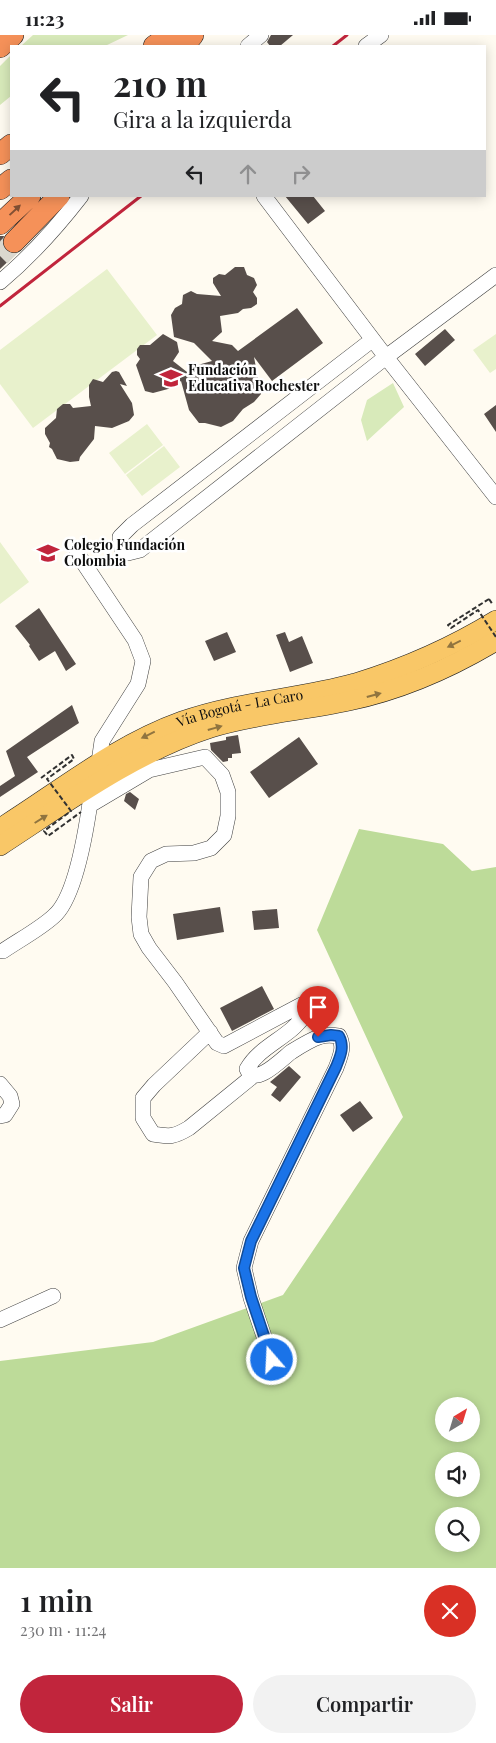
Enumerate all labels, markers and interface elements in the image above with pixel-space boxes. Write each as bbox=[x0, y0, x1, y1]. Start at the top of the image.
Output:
text: 11:23 bbox=[25, 5, 64, 31]
text: 210 m bbox=[113, 59, 207, 106]
icon: left bbox=[30, 65, 95, 130]
text: Gira a la izquierda bbox=[113, 104, 292, 134]
icon: left bbox=[181, 160, 209, 188]
icon: ahead bbox=[234, 160, 262, 188]
icon: right bbox=[287, 160, 315, 188]
one-way arrow bbox=[9, 204, 21, 216]
place label: Fundación Educativa Rochester bbox=[188, 360, 320, 395]
school or university icon: Fundación Educativa Rochester bbox=[158, 365, 184, 391]
place label: Colegio Fundación Colombia bbox=[64, 535, 185, 570]
school or university icon: Colegio Fundación Colombia bbox=[35, 540, 61, 566]
one-way arrow bbox=[446, 640, 461, 648]
street label: Vía Bogotá - La Caro bbox=[173, 685, 305, 732]
one-way arrow bbox=[366, 690, 381, 698]
one-way arrow bbox=[207, 723, 222, 731]
one-way arrow bbox=[141, 731, 156, 739]
one-way arrow bbox=[34, 815, 47, 824]
pin bbox=[297, 986, 339, 1037]
icon: arrive bbox=[304, 993, 332, 1021]
position arrow bbox=[245, 1333, 297, 1385]
north arrow bbox=[435, 1397, 480, 1443]
map controls bbox=[435, 1397, 480, 1552]
button: sound bbox=[435, 1452, 480, 1497]
button: search bbox=[435, 1507, 480, 1552]
text: 1 min bbox=[20, 1580, 93, 1620]
button: close bbox=[424, 1585, 476, 1637]
text: 230 m · 11:24 bbox=[20, 1619, 107, 1640]
button: Salir bbox=[20, 1675, 243, 1733]
button: Compartir bbox=[253, 1675, 476, 1733]

